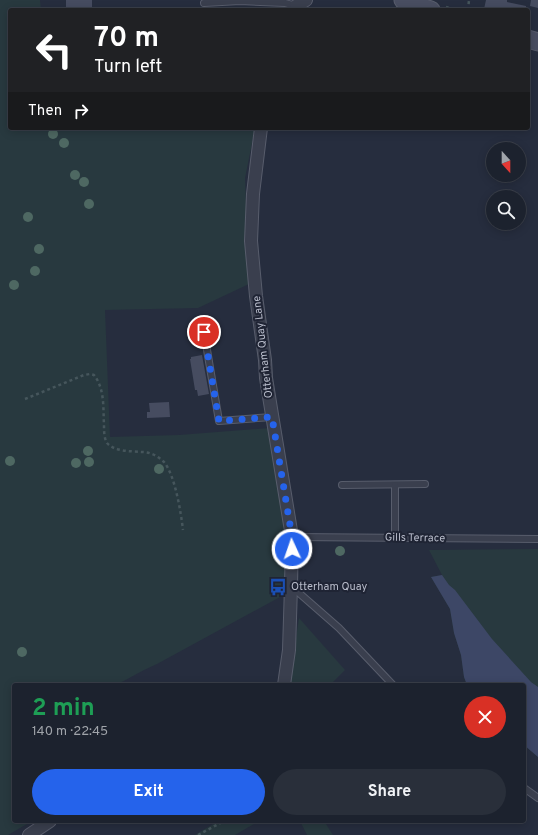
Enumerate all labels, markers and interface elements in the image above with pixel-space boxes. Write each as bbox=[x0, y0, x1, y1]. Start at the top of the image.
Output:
text: 70 m bbox=[94, 21, 159, 57]
icon: left bbox=[28, 24, 80, 76]
text: Turn left bbox=[94, 56, 162, 79]
icon: right bbox=[70, 100, 92, 122]
text: Then bbox=[28, 102, 62, 121]
north arrow bbox=[486, 142, 526, 182]
map controls bbox=[486, 142, 526, 230]
button: search bbox=[486, 190, 526, 230]
street label: Otterham Quay Lane bbox=[250, 295, 276, 399]
pin bbox=[187, 315, 221, 349]
icon: arrive bbox=[193, 321, 215, 343]
position arrow bbox=[271, 528, 313, 570]
street label: Gills Terrace bbox=[385, 530, 446, 546]
bus stop icon: Otterham Quay bbox=[268, 577, 288, 597]
place label: Otterham Quay bbox=[291, 580, 367, 594]
text: 2 min bbox=[32, 694, 95, 724]
button: close bbox=[464, 696, 506, 738]
text: 140 m · 22:45 bbox=[32, 724, 108, 740]
button: Exit bbox=[32, 769, 265, 815]
button: Share bbox=[273, 769, 506, 815]

